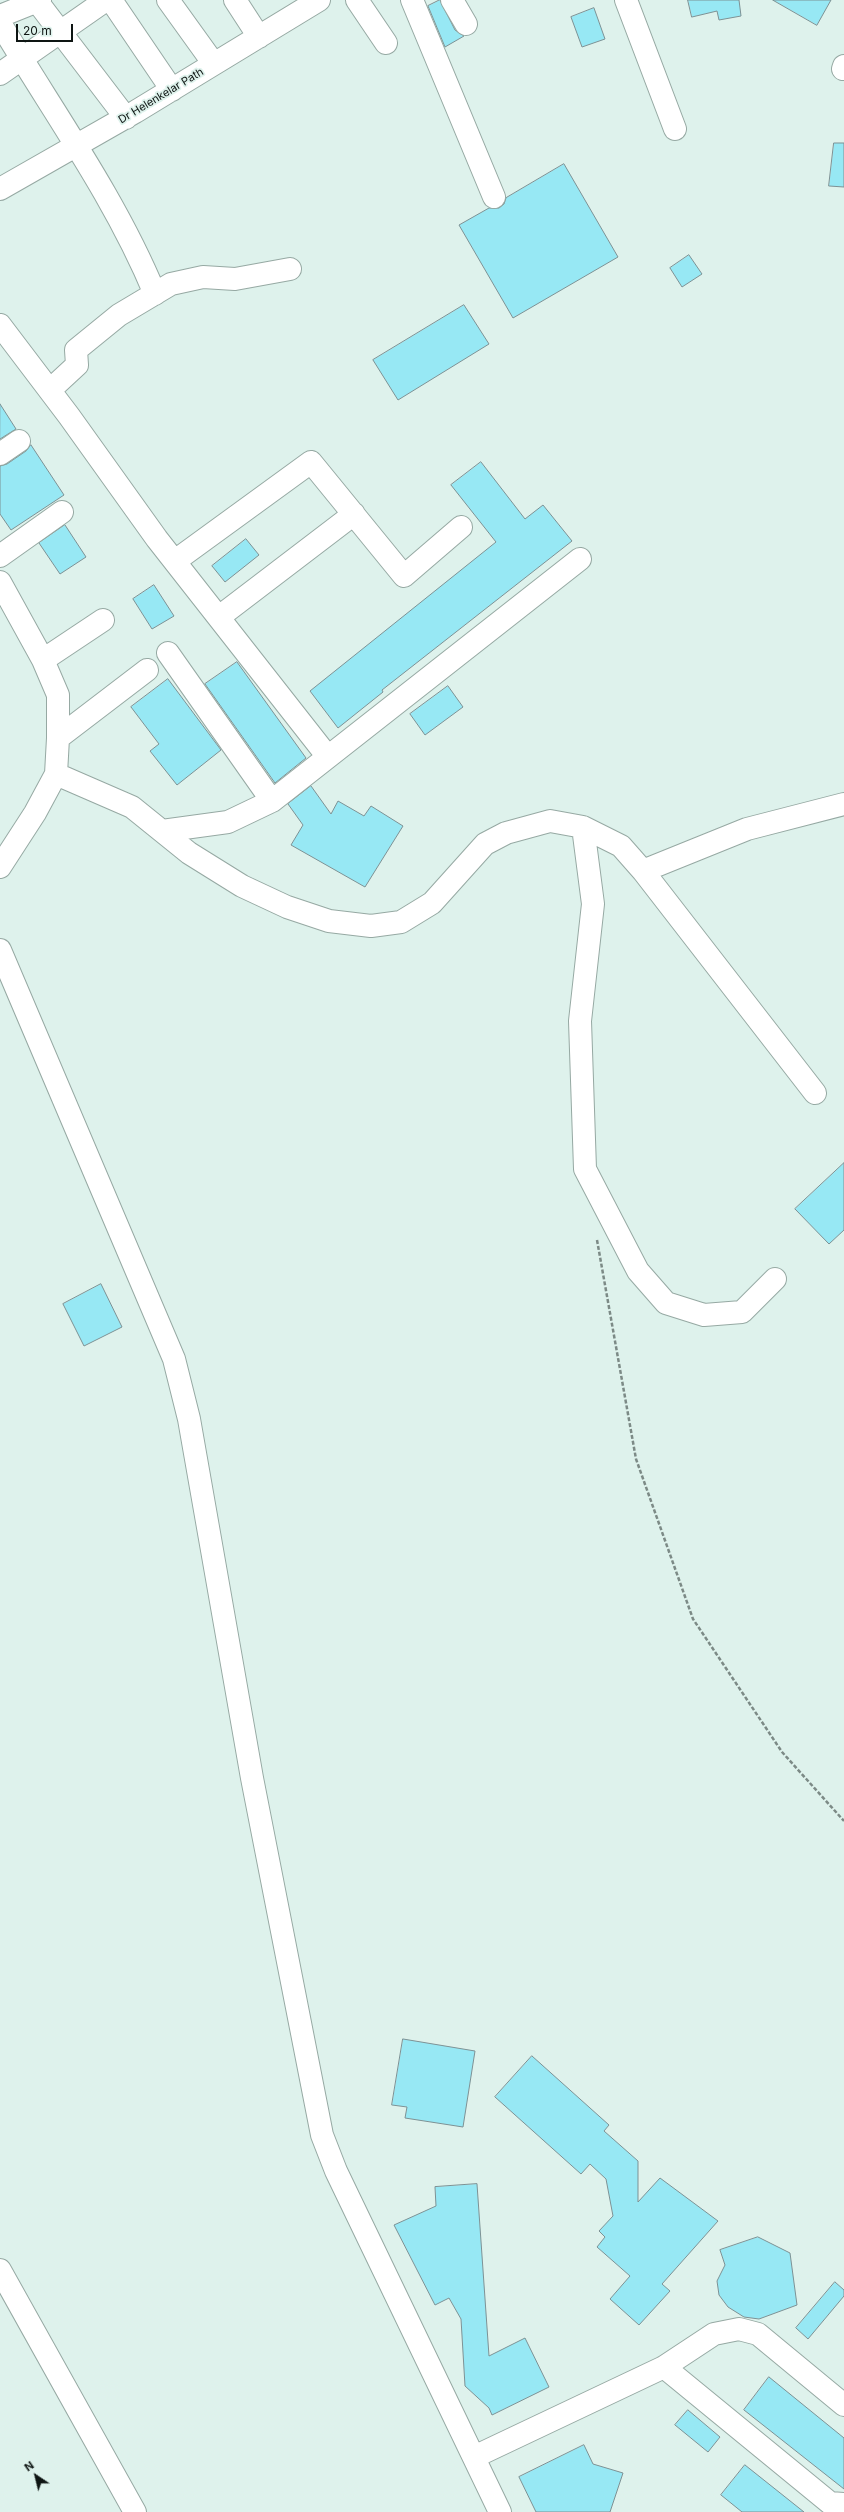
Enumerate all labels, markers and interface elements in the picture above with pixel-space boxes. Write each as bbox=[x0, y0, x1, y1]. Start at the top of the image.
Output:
scale bar bbox=[18, 16, 75, 42]
text: 20 m bbox=[23, 23, 52, 38]
street label: Dr Helenkelar Path bbox=[116, 65, 206, 127]
north arrow bbox=[16, 2456, 56, 2496]
text: N bbox=[22, 2458, 37, 2474]

